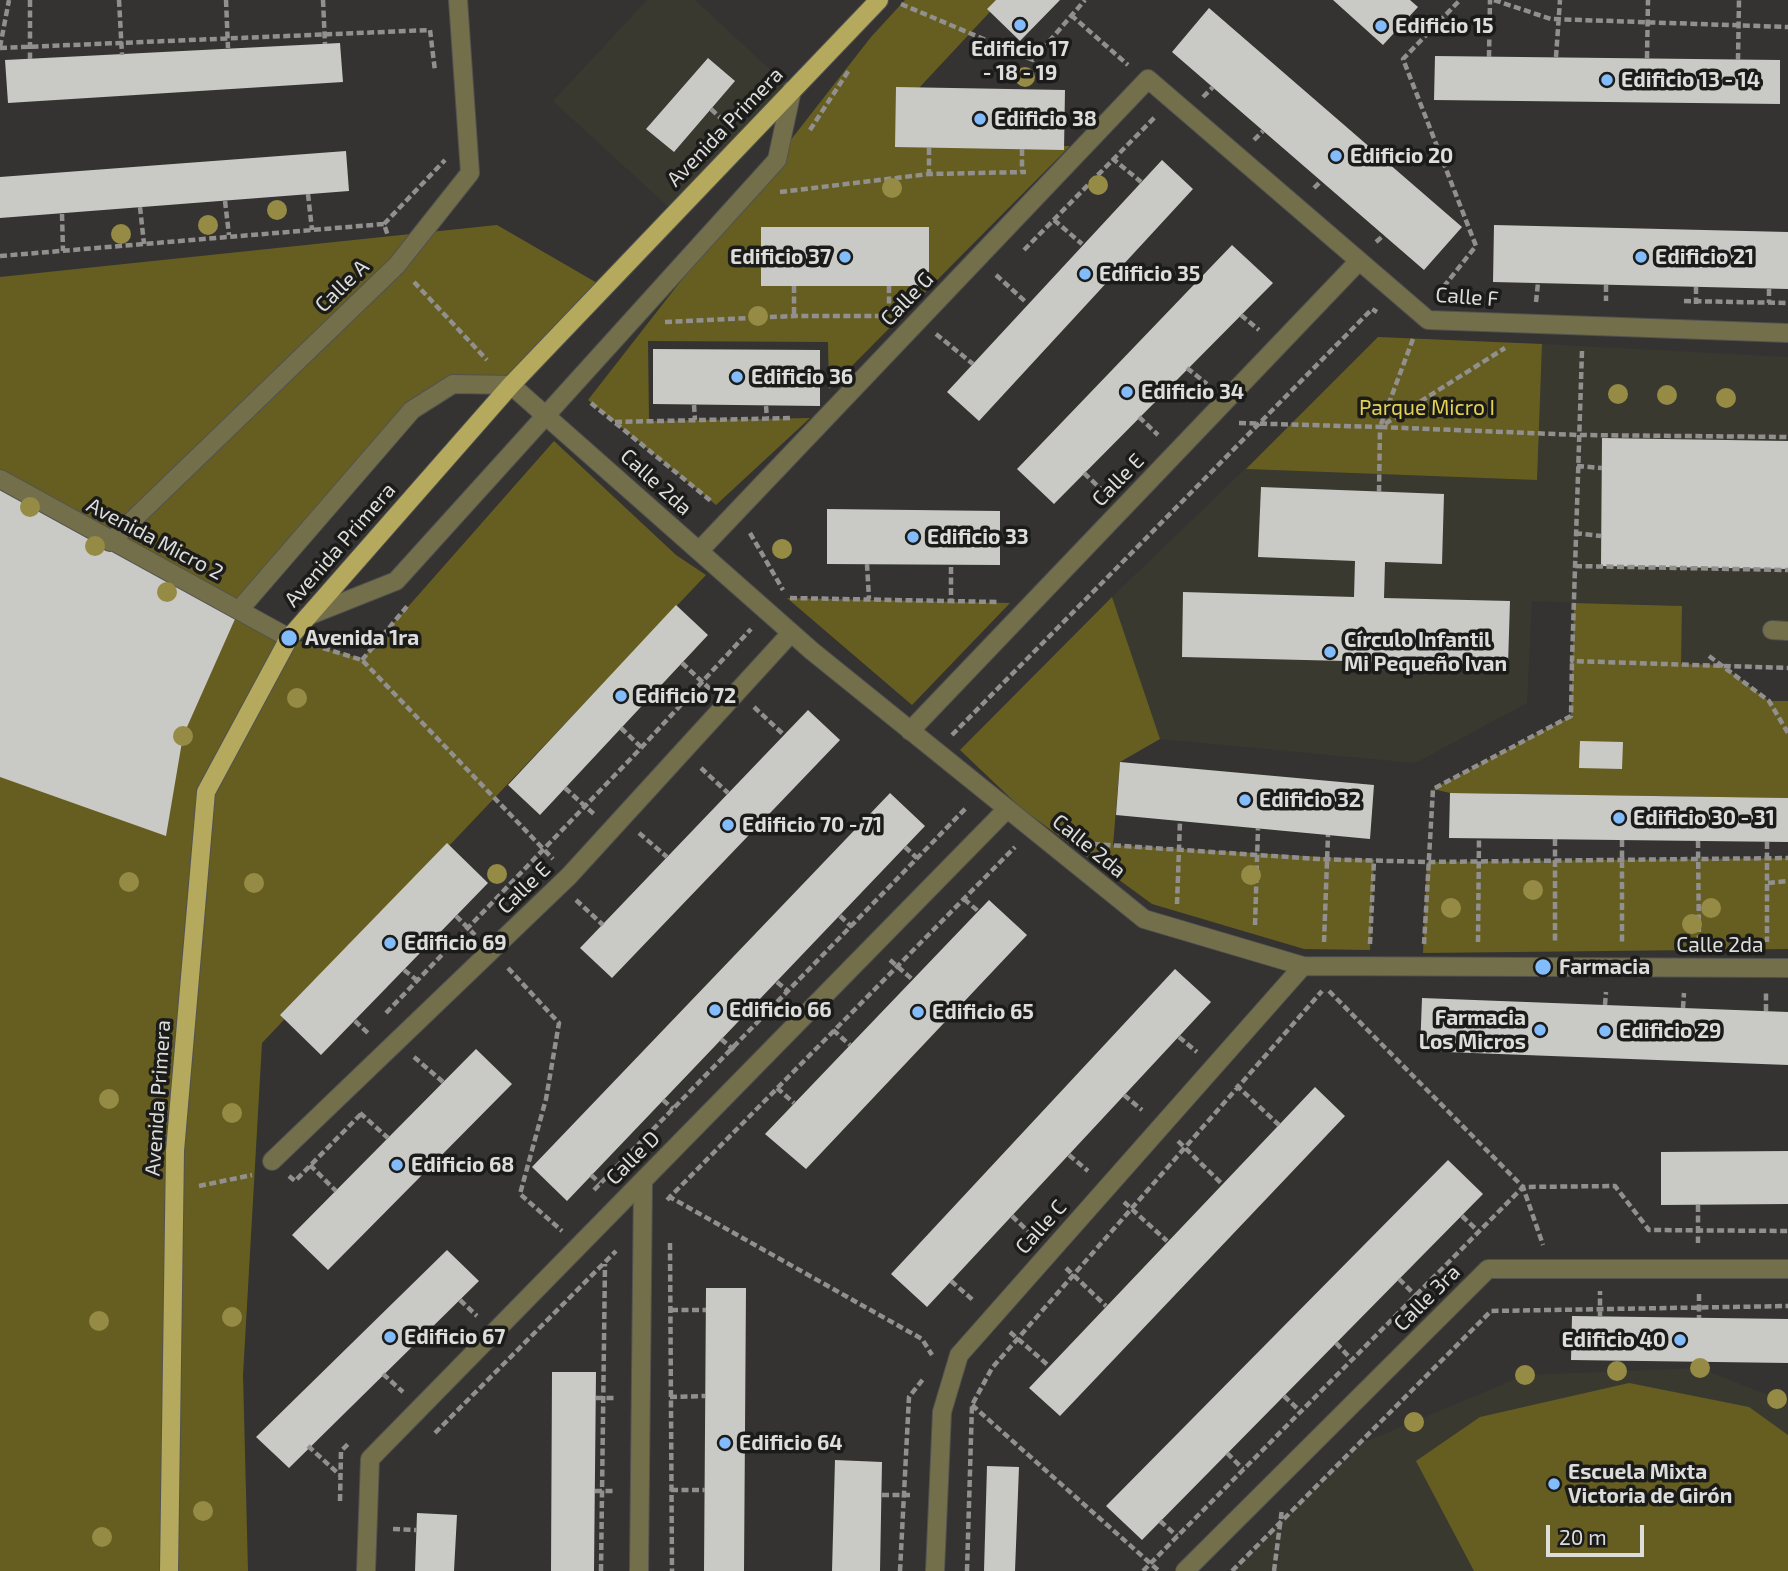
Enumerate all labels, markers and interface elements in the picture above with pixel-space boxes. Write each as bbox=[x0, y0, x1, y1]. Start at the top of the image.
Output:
place label: Edificio 15 bbox=[1395, 13, 1494, 39]
marker: Edificio 17 - 18 - 19 bbox=[1012, 17, 1028, 33]
marker: Edificio 15 bbox=[1373, 18, 1389, 34]
place label: Edificio 17 - 18 - 19 bbox=[971, 36, 1069, 86]
street label: Avenida Primera bbox=[662, 62, 788, 192]
place label: Edificio 13 - 14 bbox=[1621, 67, 1760, 93]
marker: Edificio 13 - 14 bbox=[1599, 72, 1615, 88]
place label: Edificio 38 bbox=[994, 106, 1097, 132]
marker: Edificio 38 bbox=[972, 111, 988, 127]
place label: Edificio 20 bbox=[1350, 143, 1453, 169]
marker: Edificio 20 bbox=[1328, 148, 1344, 164]
place label: Edificio 37 bbox=[730, 244, 831, 270]
place label: Edificio 21 bbox=[1655, 244, 1754, 270]
marker: Edificio 37 bbox=[837, 249, 853, 265]
marker: Edificio 21 bbox=[1633, 249, 1649, 265]
street label: Calle A bbox=[310, 254, 374, 318]
place label: Edificio 35 bbox=[1099, 261, 1200, 287]
marker: Edificio 35 bbox=[1077, 266, 1093, 282]
street label: Calle G bbox=[875, 267, 939, 331]
street label: Calle F bbox=[1435, 282, 1499, 312]
place label: Edificio 36 bbox=[751, 364, 853, 390]
marker: Edificio 36 bbox=[729, 369, 745, 385]
place label: Edificio 34 bbox=[1141, 379, 1244, 405]
marker: Edificio 34 bbox=[1119, 384, 1135, 400]
park label: Parque Micro I bbox=[1359, 395, 1495, 421]
street label: Calle 2da bbox=[615, 443, 697, 521]
street label: Calle E bbox=[1087, 448, 1149, 512]
street label: Avenida Primera bbox=[279, 478, 401, 612]
street label: Avenida Micro 2 bbox=[82, 492, 228, 586]
place label: Edificio 33 bbox=[927, 524, 1029, 550]
marker: Edificio 33 bbox=[905, 529, 921, 545]
place label: Avenida 1ra bbox=[305, 625, 419, 651]
place label: Círculo Infantil Mi Pequeño Ivan bbox=[1344, 627, 1507, 677]
marker: Avenida 1ra bbox=[279, 628, 299, 648]
marker: Círculo Infantil Mi Pequeño Ivan bbox=[1322, 644, 1338, 660]
place label: Edificio 72 bbox=[635, 683, 736, 709]
marker: Edificio 72 bbox=[613, 688, 629, 704]
place label: Edificio 32 bbox=[1259, 787, 1361, 813]
marker: Edificio 32 bbox=[1237, 792, 1253, 808]
place label: Edificio 30 - 31 bbox=[1633, 805, 1775, 831]
street label: Calle 2da bbox=[1047, 809, 1131, 883]
marker: Edificio 30 - 31 bbox=[1611, 810, 1627, 826]
place label: Edificio 70 - 71 bbox=[742, 812, 882, 838]
marker: Edificio 70 - 71 bbox=[720, 817, 736, 833]
street label: Calle E bbox=[492, 857, 556, 919]
place label: Edificio 69 bbox=[404, 930, 507, 956]
street label: Calle 2da bbox=[1676, 932, 1764, 958]
marker: Edificio 69 bbox=[382, 935, 398, 951]
place label: Farmacia bbox=[1559, 954, 1650, 980]
marker: Farmacia bbox=[1533, 957, 1553, 977]
place label: Edificio 66 bbox=[729, 997, 832, 1023]
place label: Edificio 65 bbox=[932, 999, 1034, 1025]
marker: Edificio 66 bbox=[707, 1002, 723, 1018]
marker: Edificio 65 bbox=[910, 1004, 926, 1020]
place label: Farmacia Los Micros bbox=[1419, 1005, 1526, 1055]
place label: Edificio 29 bbox=[1619, 1018, 1721, 1044]
street label: Avenida Primera bbox=[140, 1019, 176, 1177]
marker: Farmacia Los Micros bbox=[1532, 1022, 1548, 1038]
marker: Edificio 29 bbox=[1597, 1023, 1613, 1039]
street label: Calle D bbox=[601, 1126, 665, 1190]
place label: Edificio 68 bbox=[411, 1152, 514, 1178]
marker: Edificio 68 bbox=[389, 1157, 405, 1173]
street label: Calle C bbox=[1010, 1195, 1072, 1259]
street label: Calle 3ra bbox=[1389, 1260, 1465, 1336]
place label: Edificio 67 bbox=[404, 1324, 505, 1350]
place label: Edificio 40 bbox=[1561, 1327, 1666, 1353]
marker: Edificio 67 bbox=[382, 1329, 398, 1345]
marker: Edificio 40 bbox=[1672, 1332, 1688, 1348]
place label: Edificio 64 bbox=[739, 1430, 843, 1456]
marker: Edificio 64 bbox=[717, 1435, 733, 1451]
place label: Escuela Mixta Victoria de Girón bbox=[1568, 1459, 1732, 1509]
marker: Escuela Mixta Victoria de Girón bbox=[1546, 1476, 1562, 1492]
scale bar bbox=[1550, 1512, 1648, 1556]
text: 20 m bbox=[1559, 1524, 1607, 1549]

